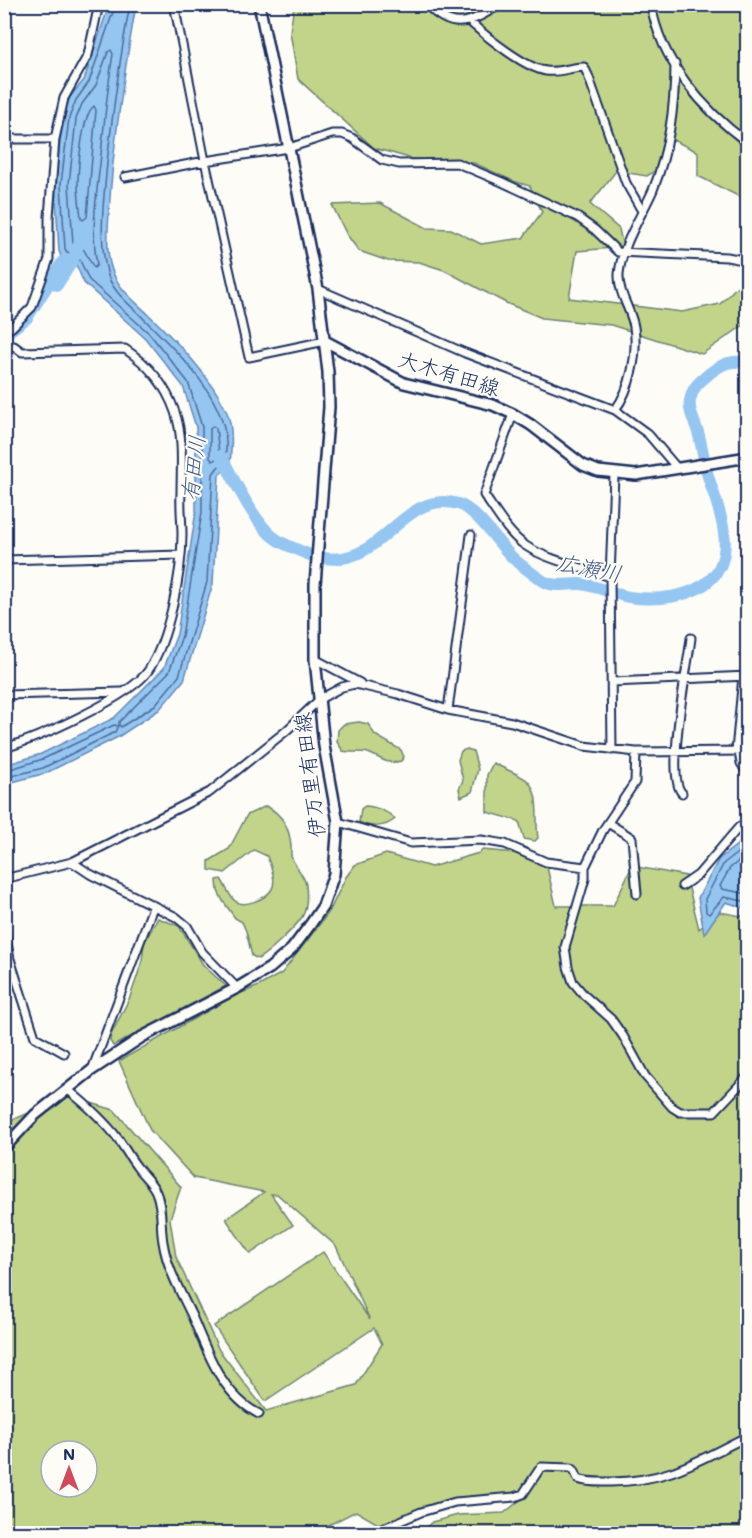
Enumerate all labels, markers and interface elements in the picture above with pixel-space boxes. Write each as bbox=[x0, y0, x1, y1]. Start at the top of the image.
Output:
street label: 大木有田線 bbox=[395, 344, 504, 401]
water label: 有田川 bbox=[174, 433, 211, 502]
water label: 広瀬川 bbox=[554, 547, 624, 588]
street label: 伊万里有田線 bbox=[287, 711, 330, 839]
north arrow bbox=[39, 1439, 99, 1499]
text: N bbox=[63, 1443, 75, 1464]

